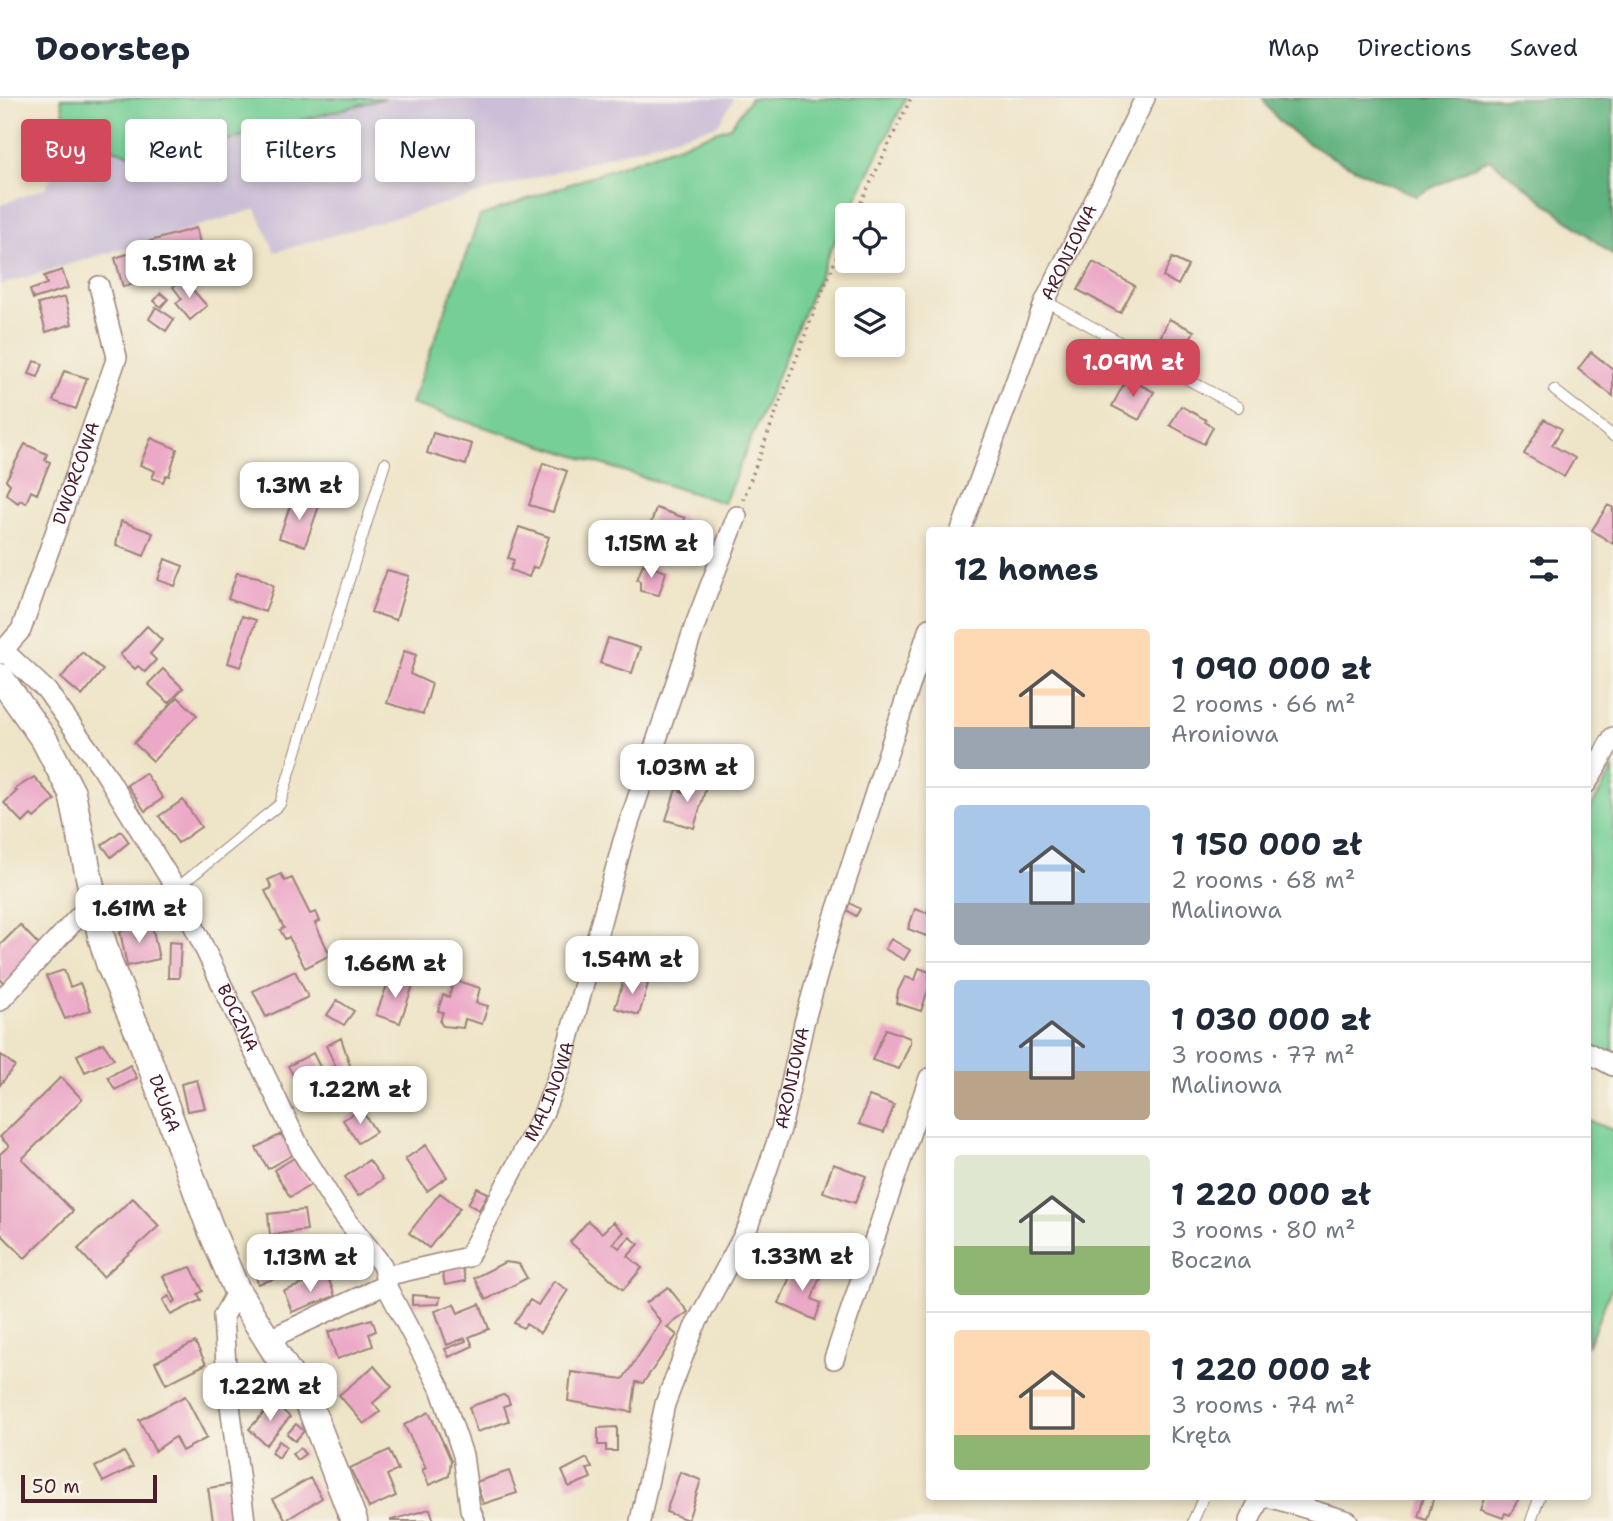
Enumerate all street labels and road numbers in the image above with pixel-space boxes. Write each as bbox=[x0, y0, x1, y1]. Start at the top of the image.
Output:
street label: ARONIOWA bbox=[1035, 201, 1103, 304]
street label: DWORCOWA bbox=[47, 419, 105, 528]
street label: BOCZNA bbox=[211, 980, 264, 1056]
street label: ARONIOWA bbox=[769, 1025, 815, 1131]
street label: MALINOWA bbox=[519, 1039, 580, 1146]
street label: DŁUGA bbox=[143, 1071, 186, 1136]

